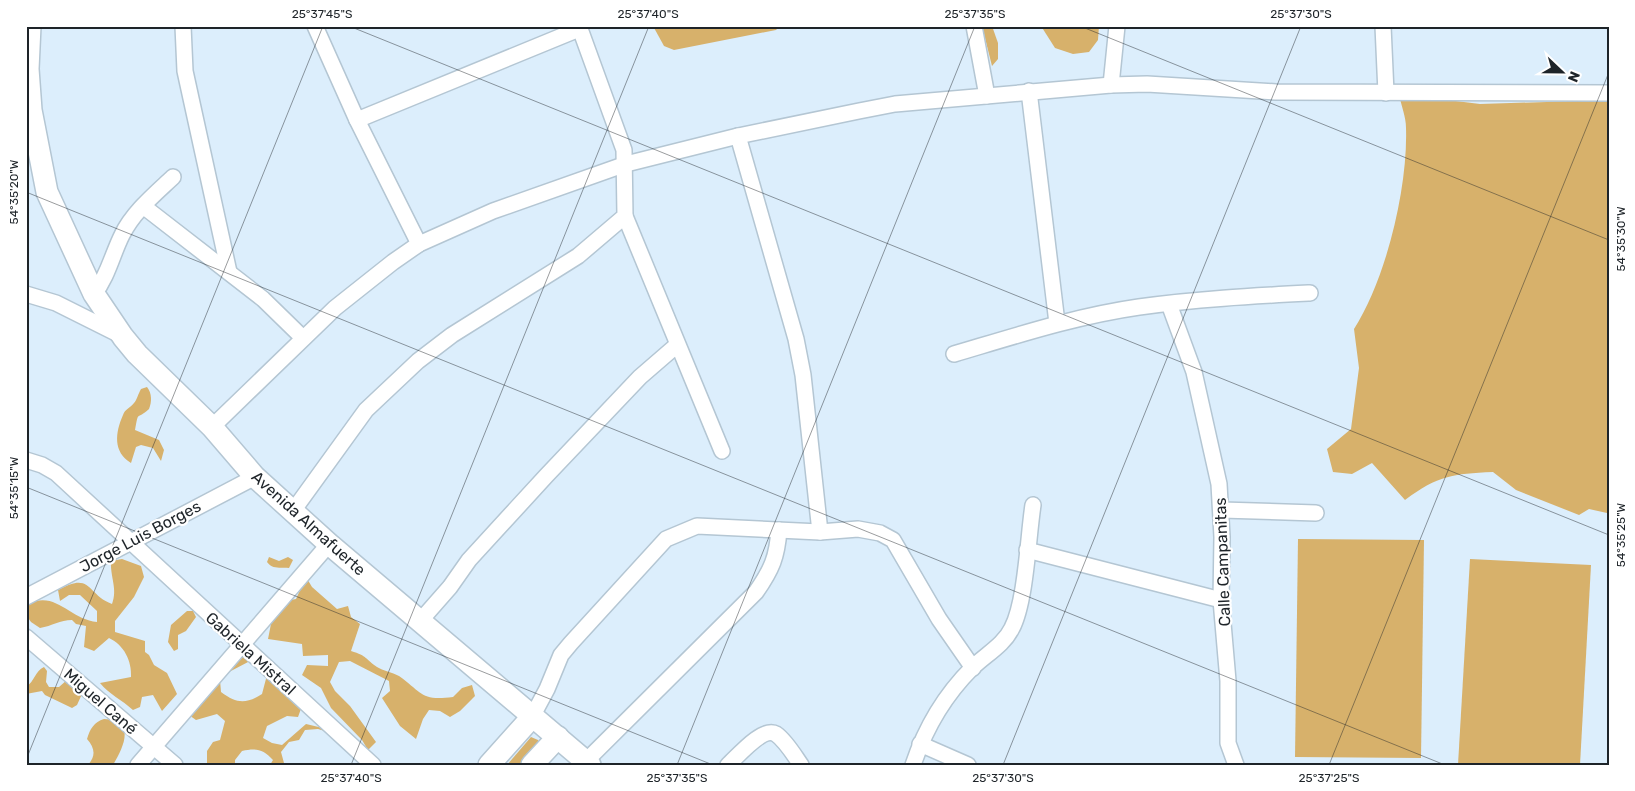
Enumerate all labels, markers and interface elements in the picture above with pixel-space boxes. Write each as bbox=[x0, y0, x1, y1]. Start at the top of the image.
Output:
text: 25°37'45"S bbox=[292, 7, 352, 21]
text: 25°37'40"S bbox=[617, 7, 679, 21]
text: 25°37'35"S bbox=[944, 7, 1006, 21]
text: 25°37'30"S bbox=[1270, 7, 1332, 21]
north arrow bbox=[1538, 48, 1588, 98]
text: N bbox=[1564, 69, 1583, 85]
text: 54°35'20"W bbox=[7, 159, 21, 224]
text: 54°35'30"W bbox=[1614, 206, 1628, 272]
text: 54°35'15"W bbox=[7, 456, 21, 519]
street label: Avenida Almafuerte bbox=[248, 467, 370, 580]
street label: Jorge Luis Borges bbox=[76, 496, 204, 576]
street label: Calle Campanitas bbox=[1211, 497, 1234, 627]
text: 54°35'25"W bbox=[1614, 502, 1628, 567]
street label: Gabriela Mistral bbox=[202, 608, 300, 699]
street label: Miguel Cané bbox=[60, 664, 141, 738]
text: 25°37'40"S bbox=[320, 771, 382, 785]
text: 25°37'35"S bbox=[646, 771, 708, 785]
text: 25°37'30"S bbox=[972, 771, 1034, 785]
text: 25°37'25"S bbox=[1299, 771, 1359, 785]

